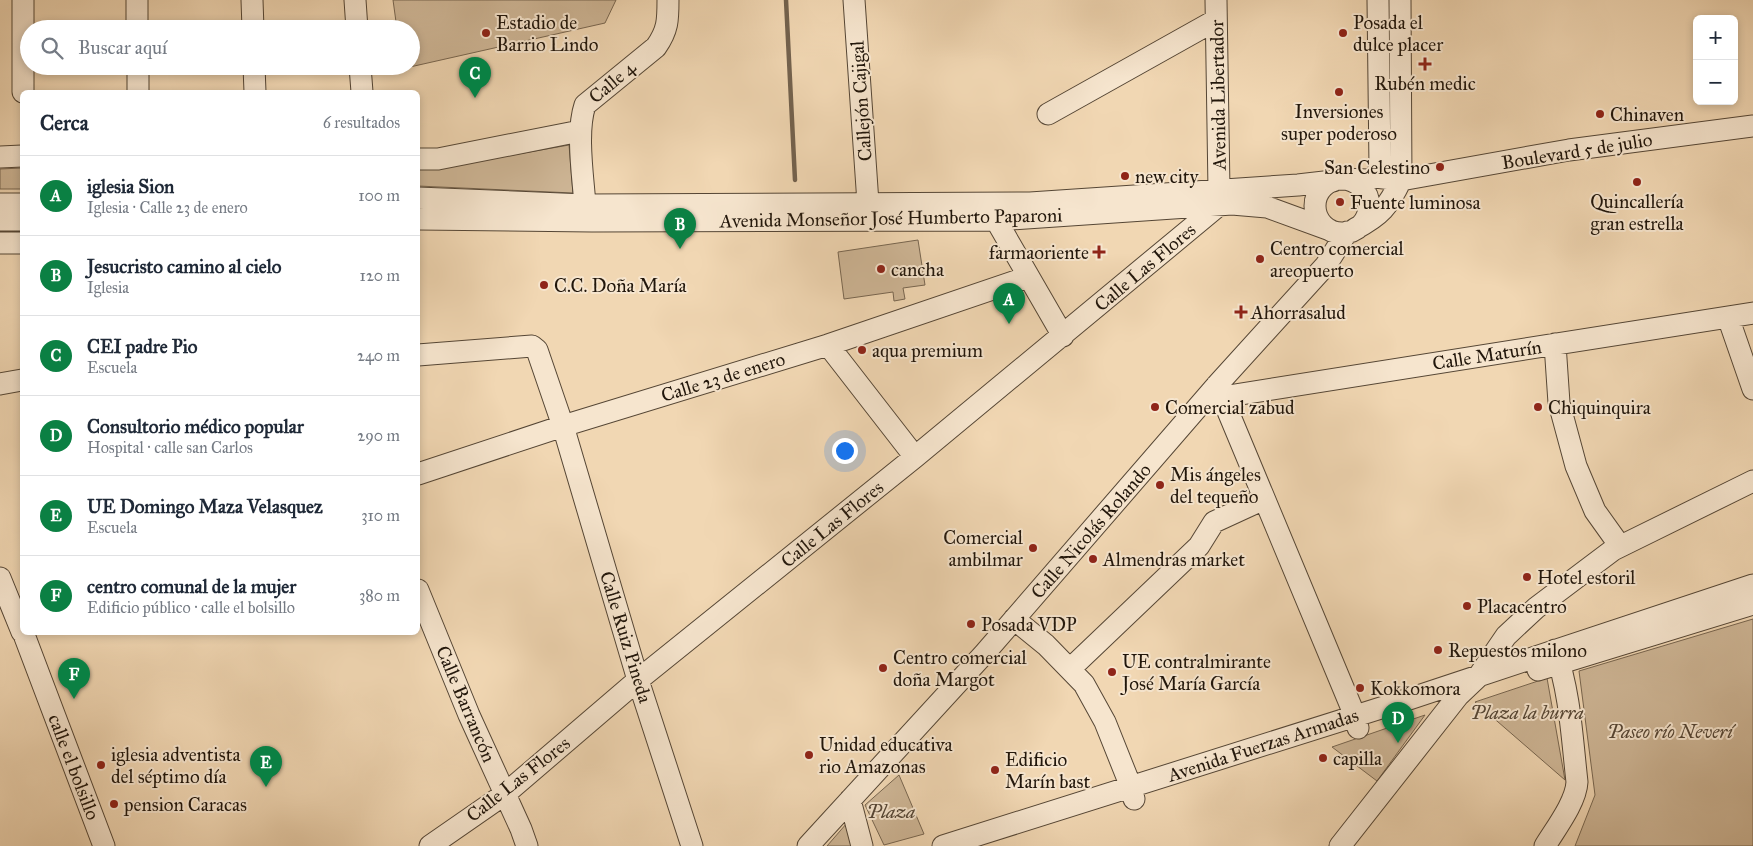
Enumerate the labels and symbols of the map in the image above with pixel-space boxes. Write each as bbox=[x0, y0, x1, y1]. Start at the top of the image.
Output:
place label: Estadio de Barrio Lindo bbox=[496, 11, 599, 56]
place label: Posada el dulce placer bbox=[1353, 11, 1444, 56]
street label: Avenida Libertador bbox=[1205, 19, 1231, 171]
marker: Estadio de Barrio Lindo bbox=[480, 27, 492, 39]
marker: Posada el dulce placer bbox=[1337, 27, 1349, 39]
street label: Callejón Cajigal bbox=[845, 39, 878, 162]
street label: Calle 4 bbox=[584, 56, 640, 108]
pin: C bbox=[459, 57, 491, 98]
marker: Rubén medic bbox=[1419, 58, 1431, 70]
place label: Rubén medic bbox=[1374, 72, 1476, 95]
marker: Inversiones super poderoso bbox=[1333, 86, 1345, 98]
place label: Inversiones super poderoso bbox=[1281, 100, 1397, 145]
place label: Chinaven bbox=[1610, 103, 1684, 126]
marker: Chinaven bbox=[1594, 108, 1606, 120]
street label: Boulevard 5 de julio bbox=[1500, 128, 1654, 174]
place label: San Celestino bbox=[1324, 156, 1430, 179]
marker: San Celestino bbox=[1434, 161, 1446, 173]
place label: new city bbox=[1135, 165, 1200, 188]
marker: new city bbox=[1119, 170, 1131, 182]
marker: Quincallería gran estrella bbox=[1631, 176, 1643, 188]
place label: Quincallería gran estrella bbox=[1590, 190, 1685, 236]
place label: Fuente luminosa bbox=[1350, 191, 1481, 214]
marker: Fuente luminosa bbox=[1334, 196, 1346, 208]
street label: Avenida Monseñor José Humberto Paparoni bbox=[719, 204, 1062, 234]
pin: B bbox=[664, 208, 696, 249]
street label: Calle Las Flores bbox=[1090, 218, 1200, 316]
place label: Centro comercial areopuerto bbox=[1270, 237, 1404, 282]
place label: farmaoriente bbox=[989, 241, 1089, 264]
marker: farmaoriente bbox=[1093, 246, 1105, 258]
marker: Centro comercial areopuerto bbox=[1254, 253, 1266, 265]
place label: cancha bbox=[891, 258, 945, 281]
marker: cancha bbox=[875, 263, 887, 275]
place label: C.C. Doña María bbox=[554, 274, 688, 297]
marker: C.C. Doña María bbox=[538, 279, 550, 291]
pin: A bbox=[993, 283, 1025, 324]
place label: Ahorrasalud bbox=[1250, 301, 1346, 324]
marker: Ahorrasalud bbox=[1235, 306, 1247, 318]
street label: Calle Maturín bbox=[1431, 335, 1543, 375]
place label: aqua premium bbox=[872, 339, 983, 363]
marker: aqua premium bbox=[856, 344, 868, 356]
street label: Calle 23 de enero bbox=[658, 347, 788, 407]
place label: Comercial zabud bbox=[1165, 396, 1295, 419]
place label: Chiquinquira bbox=[1548, 396, 1652, 420]
marker: Comercial zabud bbox=[1149, 401, 1161, 413]
marker: Chiquinquira bbox=[1532, 401, 1544, 413]
your location bbox=[832, 438, 858, 464]
street label: Calle Nicolás Rolando bbox=[1026, 458, 1156, 603]
place label: Mis ángeles del tequeño bbox=[1170, 463, 1261, 509]
street label: Calle Las Flores bbox=[776, 476, 888, 572]
marker: Mis ángeles del tequeño bbox=[1154, 479, 1166, 491]
place label: Comercial ambilmar bbox=[943, 526, 1024, 571]
marker: Comercial ambilmar bbox=[1027, 542, 1039, 554]
place label: Almendras market bbox=[1102, 548, 1245, 571]
marker: Almendras market bbox=[1087, 553, 1099, 565]
place label: Hotel estoril bbox=[1537, 566, 1636, 589]
street label: Calle Ruiz Pineda bbox=[595, 568, 657, 707]
marker: Hotel estoril bbox=[1521, 571, 1533, 583]
place label: Placacentro bbox=[1477, 595, 1567, 618]
marker: Placacentro bbox=[1461, 600, 1473, 612]
place label: Posada VDP bbox=[981, 613, 1077, 636]
marker: Posada VDP bbox=[965, 618, 977, 630]
place label: Repuestos milono bbox=[1448, 639, 1587, 662]
street label: Calle Barrancón bbox=[431, 642, 501, 766]
marker: Repuestos milono bbox=[1432, 644, 1444, 656]
place label: Centro comercial doña Margot bbox=[893, 646, 1027, 692]
place label: UE contralmirante José María García bbox=[1120, 650, 1271, 696]
pin: F bbox=[58, 658, 90, 699]
marker: Centro comercial doña Margot bbox=[877, 662, 889, 674]
marker: UE contralmirante José María García bbox=[1106, 666, 1118, 678]
place label: Kokkomora bbox=[1370, 677, 1462, 700]
marker: Kokkomora bbox=[1354, 682, 1366, 694]
park label: Plaza la burra bbox=[1470, 701, 1584, 724]
pin: D bbox=[1382, 702, 1414, 743]
street label: Avenida Fuerzas Armadas bbox=[1164, 703, 1361, 787]
street label: calle el bolsillo bbox=[43, 711, 105, 823]
park label: Paseo río Neverí bbox=[1607, 720, 1736, 743]
street label: Calle Las Flores bbox=[462, 731, 574, 827]
place label: Unidad educativa rio Amazonas bbox=[819, 733, 954, 778]
place label: iglesia adventista del séptimo día bbox=[111, 743, 241, 788]
pin: E bbox=[250, 746, 282, 787]
place label: capilla bbox=[1333, 747, 1383, 770]
place label: Edificio Marín bast bbox=[1005, 748, 1091, 793]
marker: Unidad educativa rio Amazonas bbox=[803, 749, 815, 761]
marker: capilla bbox=[1317, 752, 1329, 764]
marker: iglesia adventista del séptimo día bbox=[95, 759, 107, 771]
marker: Edificio Marín bast bbox=[989, 764, 1001, 776]
place label: pension Caracas bbox=[123, 793, 247, 816]
marker: pension Caracas bbox=[108, 798, 120, 810]
park label: Plaza bbox=[867, 800, 915, 823]

